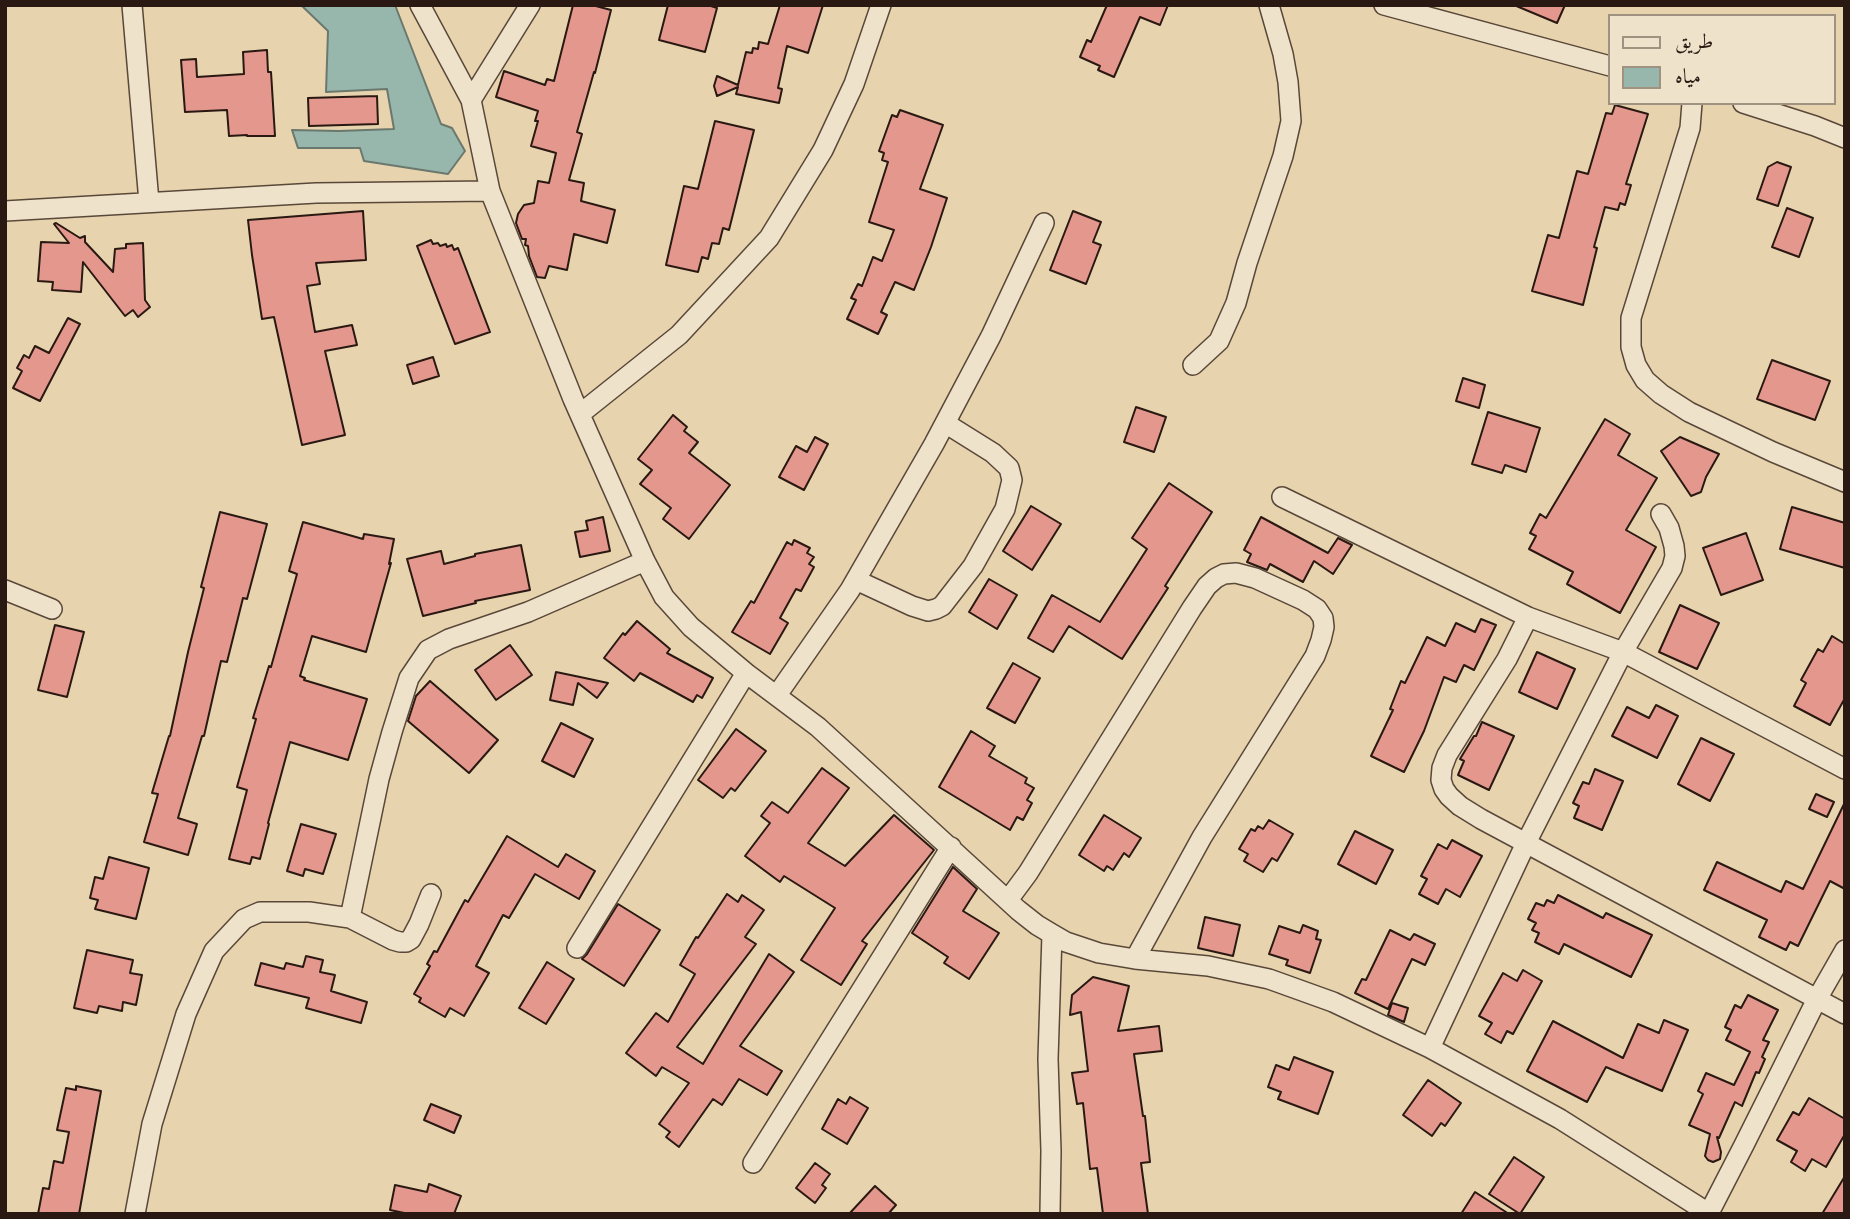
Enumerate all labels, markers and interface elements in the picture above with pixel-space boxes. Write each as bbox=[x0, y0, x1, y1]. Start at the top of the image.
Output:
legend bbox=[1608, 14, 1836, 105]
text: طريق bbox=[1675, 29, 1713, 56]
text: مياه bbox=[1675, 64, 1701, 91]

